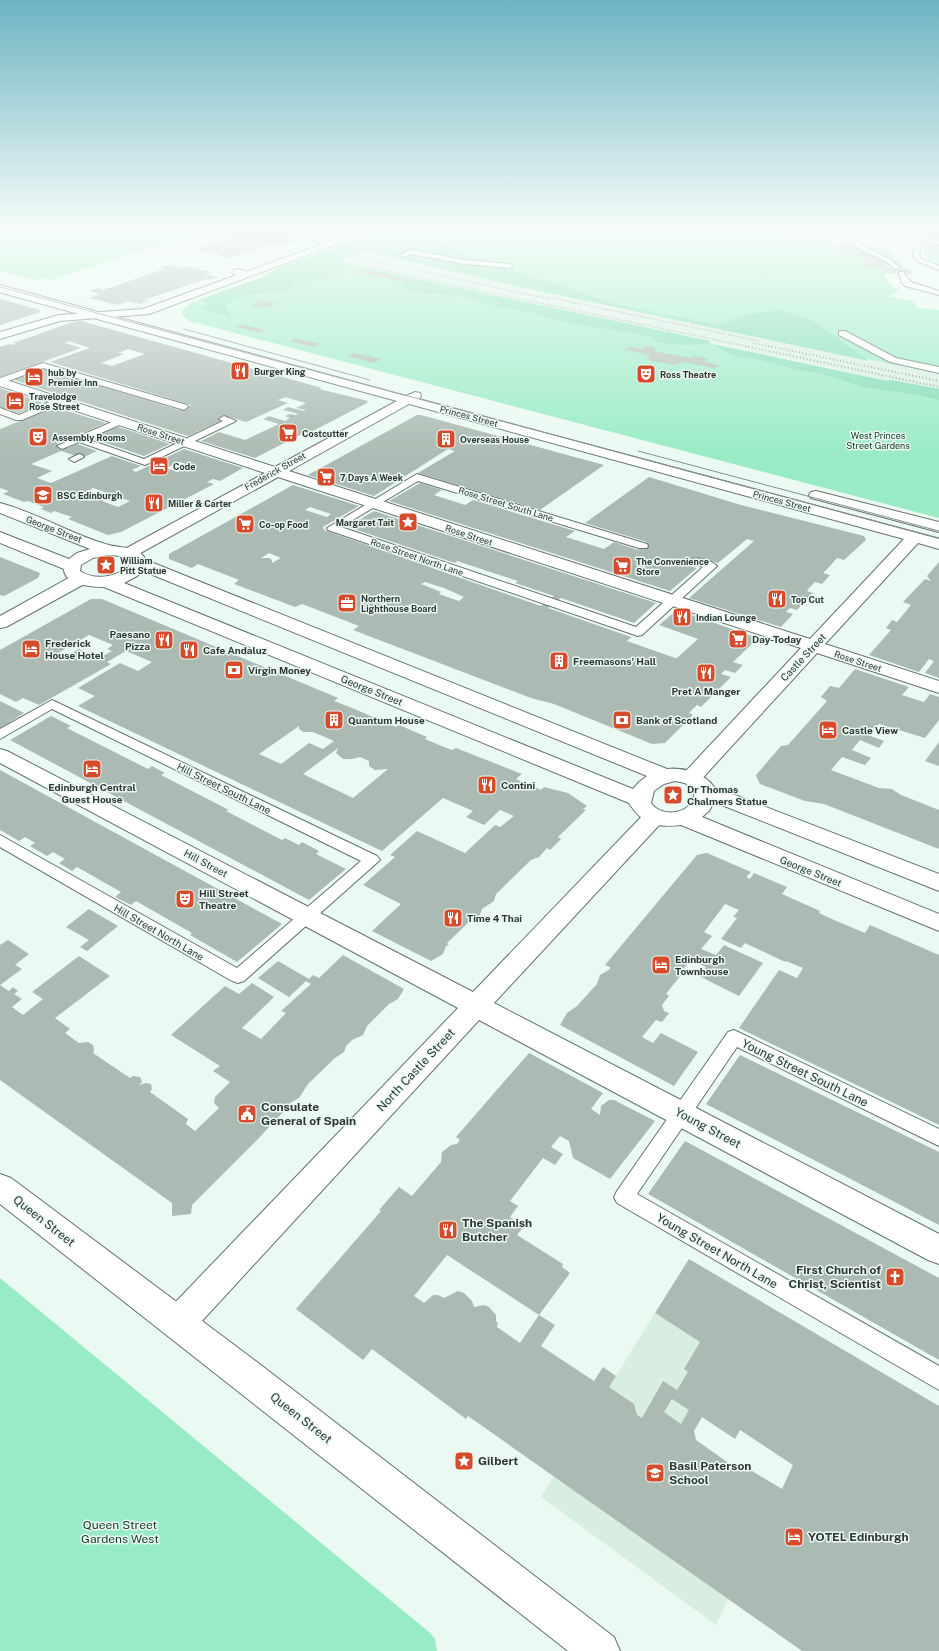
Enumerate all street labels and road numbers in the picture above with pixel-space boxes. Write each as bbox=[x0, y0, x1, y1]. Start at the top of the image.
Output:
street label: Princes Street bbox=[439, 403, 500, 429]
street label: Rose Street bbox=[136, 421, 187, 447]
street label: Frederick Street bbox=[242, 449, 308, 492]
street label: Rose Street South Lane bbox=[457, 484, 555, 524]
street label: Princes Street bbox=[752, 488, 813, 514]
street label: George Street bbox=[24, 513, 84, 545]
street label: Rose Street bbox=[444, 522, 495, 548]
street label: Rose Street North Lane bbox=[369, 536, 465, 578]
street label: Castle Street bbox=[778, 630, 828, 683]
street label: Rose Street bbox=[833, 648, 884, 674]
street label: George Street bbox=[339, 672, 405, 708]
street label: Hill Street South Lane bbox=[175, 760, 273, 816]
street label: Hill Street bbox=[182, 846, 230, 880]
street label: George Street bbox=[778, 853, 844, 889]
street label: Hill Street North Lane bbox=[112, 901, 206, 963]
street label: North Castle Street bbox=[374, 1025, 458, 1114]
street label: Young Street South Lane bbox=[739, 1036, 871, 1110]
street label: Young Street bbox=[673, 1105, 744, 1151]
street label: Queen Street bbox=[10, 1193, 78, 1250]
street label: Young Street North Lane bbox=[654, 1211, 780, 1292]
street label: Queen Street bbox=[267, 1390, 335, 1447]

